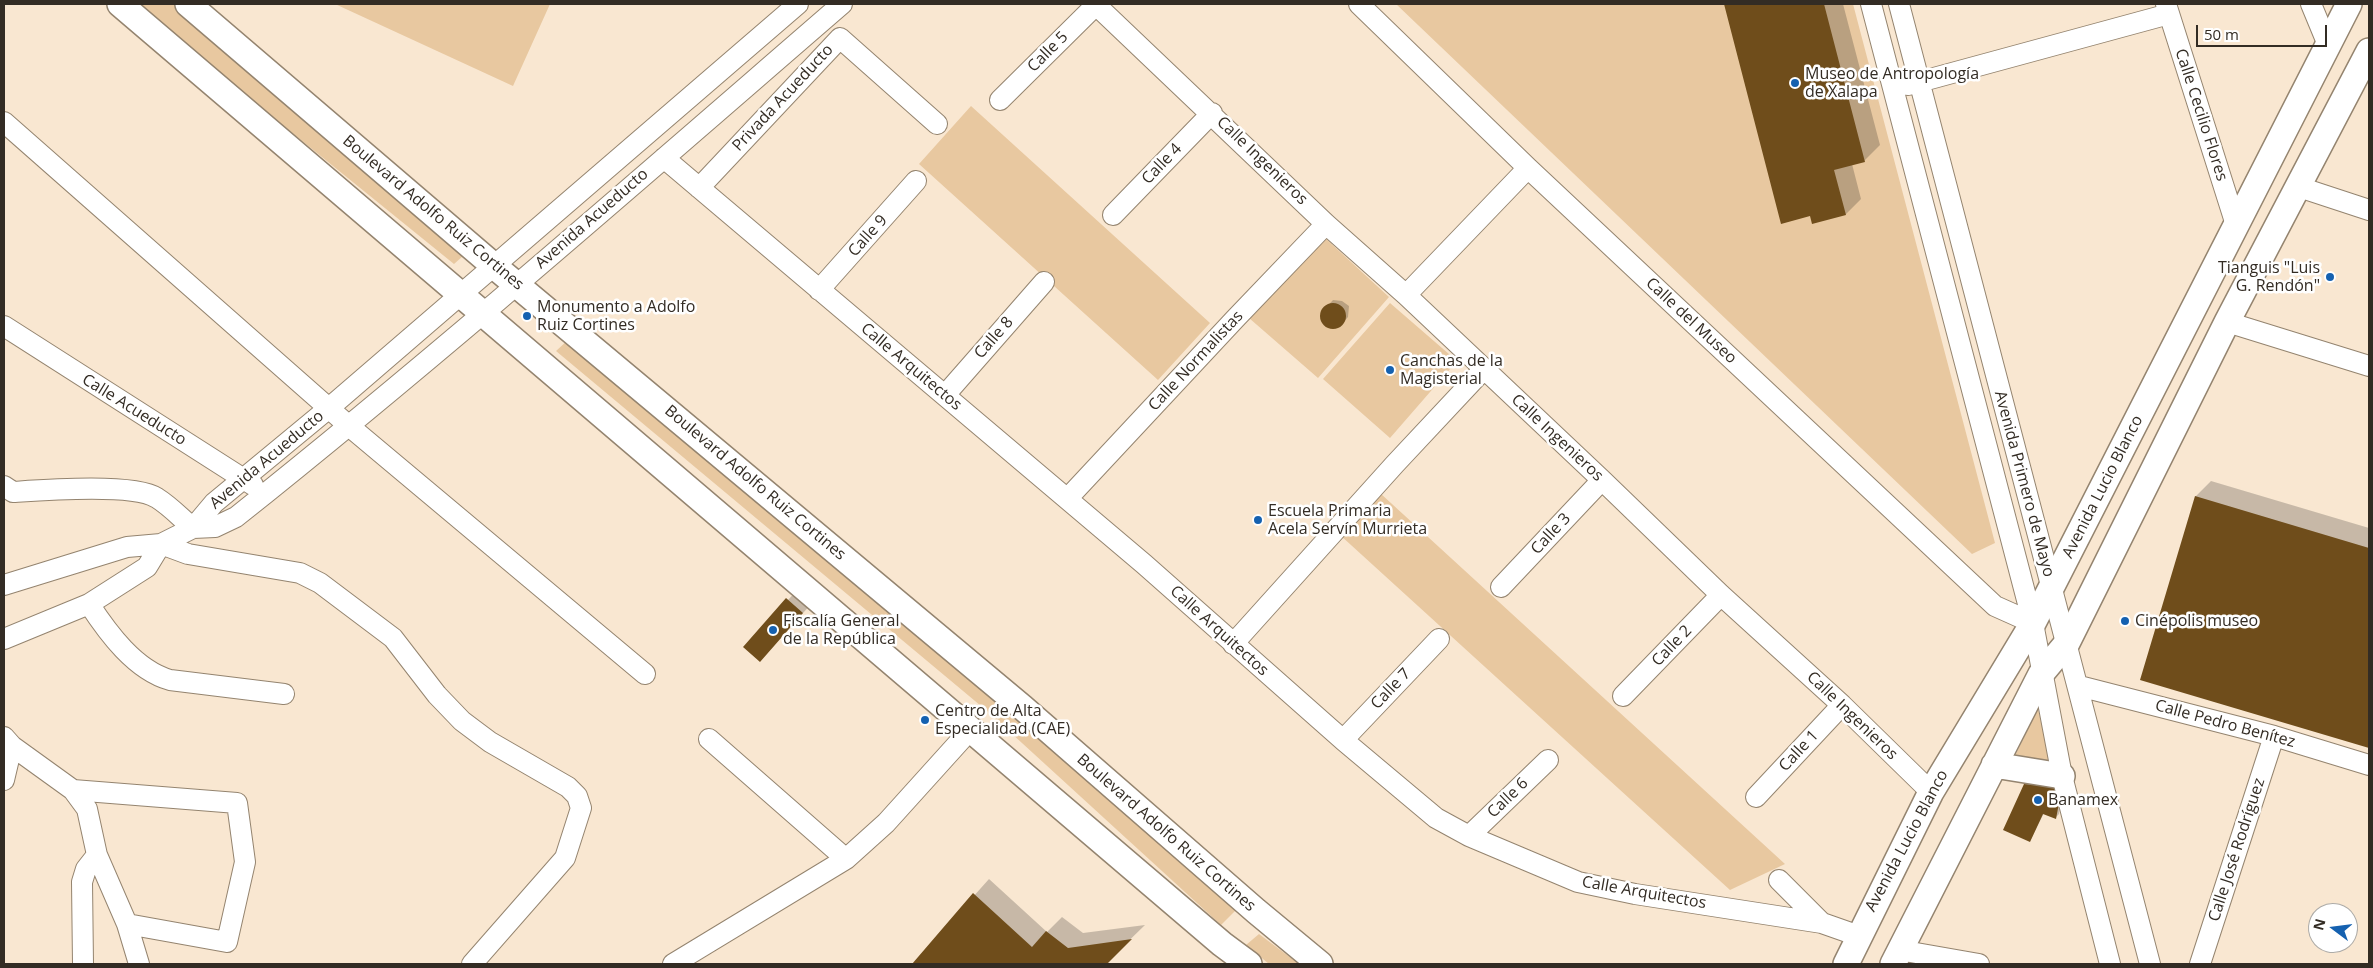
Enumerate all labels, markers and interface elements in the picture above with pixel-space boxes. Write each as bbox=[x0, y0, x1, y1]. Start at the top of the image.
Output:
scale bar bbox=[2198, 15, 2329, 47]
text: 50 m bbox=[2204, 24, 2239, 44]
street label: Calle 5 bbox=[1024, 28, 1072, 76]
street label: Privada Acueducto bbox=[729, 41, 837, 155]
street label: Calle Cecilio Flores bbox=[2171, 46, 2231, 184]
place label: Museo de Antropología de Xalapa bbox=[1805, 64, 1979, 102]
marker: Museo de Antropología de Xalapa bbox=[1789, 77, 1801, 89]
street label: Calle Ingenieros bbox=[1213, 113, 1311, 209]
street label: Boulevard Adolfo Ruiz Cortines bbox=[338, 132, 528, 294]
street label: Calle 4 bbox=[1138, 140, 1186, 188]
street label: Avenida Acueducto bbox=[532, 165, 652, 273]
street label: Calle 9 bbox=[844, 211, 892, 261]
place label: Tianguis "Luis G. Rendón" bbox=[2218, 258, 2320, 296]
marker: Tianguis "Luis G. Rendón" bbox=[2324, 271, 2336, 283]
street label: Calle del Museo bbox=[1641, 274, 1741, 368]
place label: Monumento a Adolfo Ruiz Cortines bbox=[537, 297, 695, 335]
street label: Calle Normalistas bbox=[1145, 307, 1247, 415]
marker: Monumento a Adolfo Ruiz Cortines bbox=[521, 310, 533, 322]
street label: Calle 8 bbox=[971, 313, 1017, 363]
street label: Calle Arquitectos bbox=[857, 319, 965, 415]
place label: Canchas de la Magisterial bbox=[1400, 351, 1503, 389]
marker: Canchas de la Magisterial bbox=[1384, 364, 1396, 376]
street label: Calle Acueducto bbox=[78, 370, 190, 450]
street label: Avenida Primero de Mayo bbox=[1990, 389, 2058, 579]
street label: Calle Ingenieros bbox=[1507, 390, 1607, 486]
street label: Boulevard Adolfo Ruiz Cortines bbox=[660, 402, 850, 564]
street label: Avenida Acueducto bbox=[206, 407, 328, 513]
street label: Avenida Lucio Blanco bbox=[2059, 412, 2147, 562]
place label: Escuela Primaria Acela Servín Murrieta bbox=[1268, 501, 1427, 539]
street label: Calle 3 bbox=[1527, 509, 1575, 559]
marker: Escuela Primaria Acela Servín Murrieta bbox=[1252, 514, 1264, 526]
street label: Calle Arquitectos bbox=[1166, 582, 1272, 680]
place label: Fiscalía General de la República bbox=[783, 611, 899, 649]
place label: Cinépolis museo bbox=[2135, 611, 2258, 631]
marker: Cinépolis museo bbox=[2119, 615, 2131, 627]
street label: Calle 2 bbox=[1648, 622, 1696, 670]
marker: Fiscalía General de la República bbox=[767, 624, 779, 636]
street label: Calle 7 bbox=[1367, 665, 1415, 713]
street label: Calle Ingenieros bbox=[1803, 668, 1901, 764]
street label: Calle Pedro Benítez bbox=[2153, 696, 2297, 752]
place label: Centro de Alta Especialidad (CAE) bbox=[935, 701, 1070, 739]
marker: Centro de Alta Especialidad (CAE) bbox=[919, 714, 931, 726]
street label: Calle 1 bbox=[1775, 726, 1823, 776]
street label: Boulevard Adolfo Ruiz Cortines bbox=[1073, 750, 1259, 916]
street label: Avenida Lucio Blanco bbox=[1861, 767, 1953, 915]
street label: Calle 6 bbox=[1484, 774, 1532, 822]
street label: Calle José Rodríguez bbox=[2205, 776, 2269, 924]
place label: Banamex bbox=[2048, 790, 2118, 810]
marker: Banamex bbox=[2032, 794, 2044, 806]
street label: Calle Arquitectos bbox=[1580, 873, 1708, 913]
north arrow bbox=[2308, 903, 2358, 953]
text: N bbox=[2308, 916, 2330, 932]

